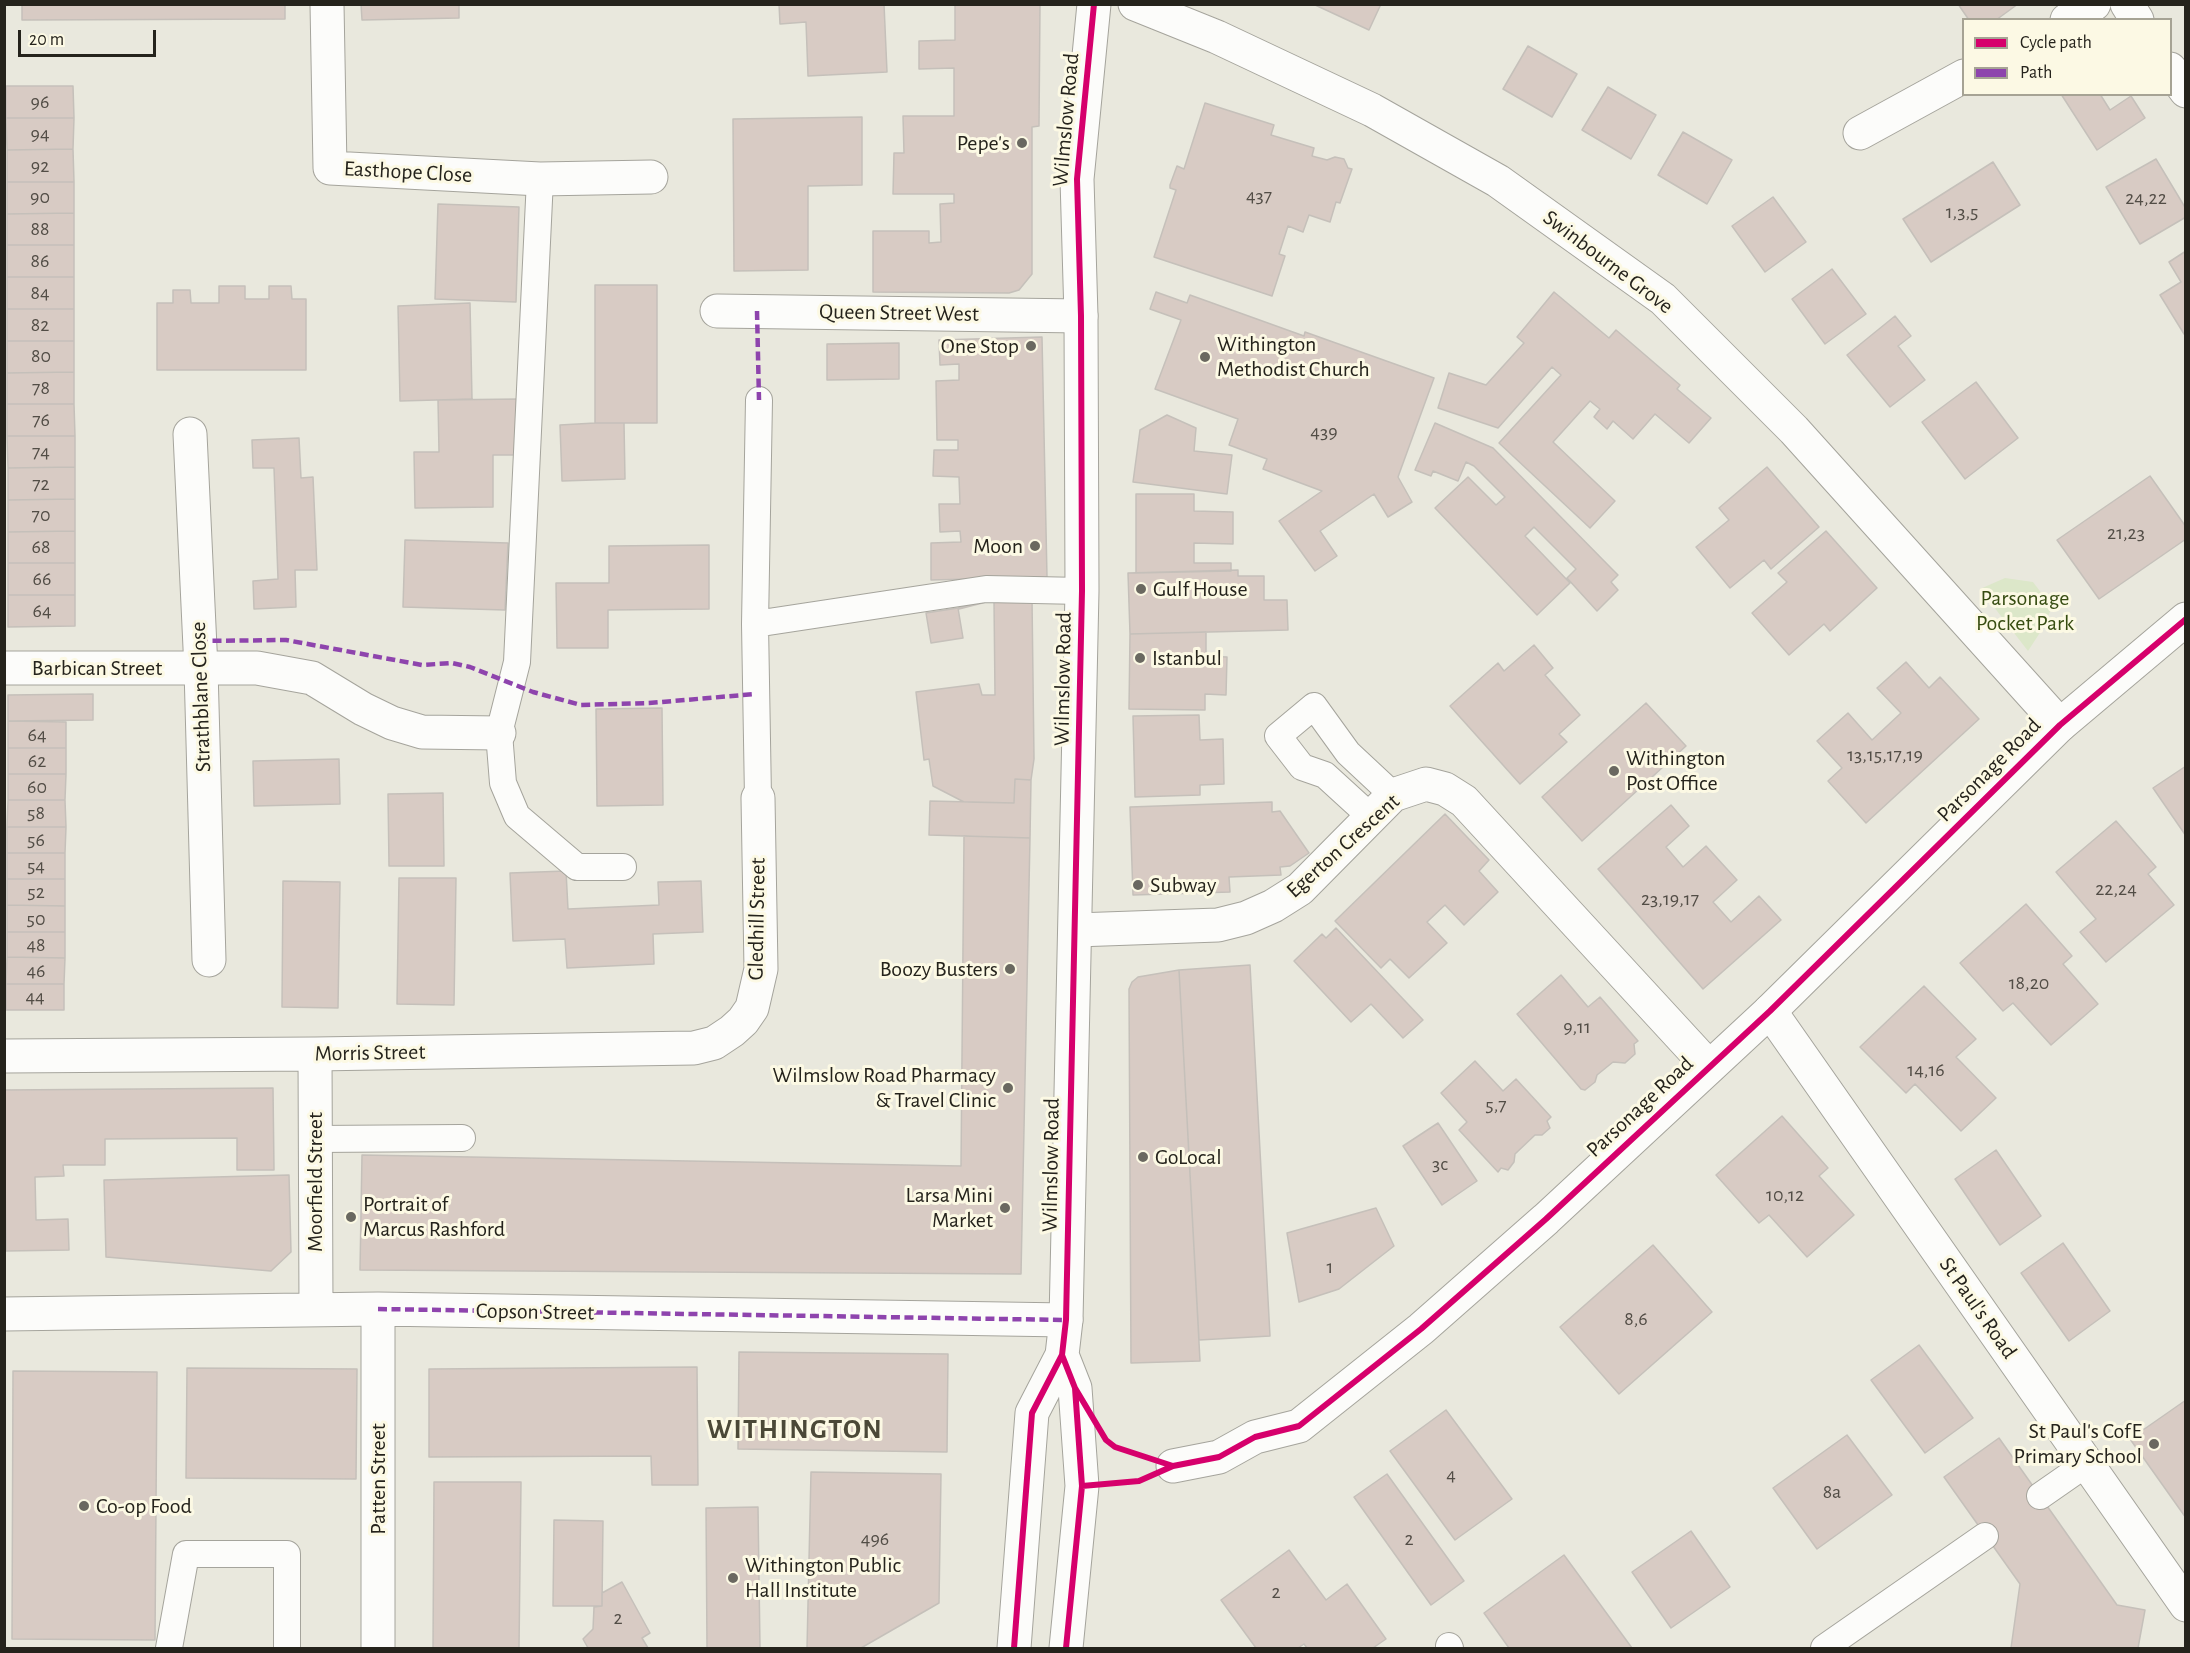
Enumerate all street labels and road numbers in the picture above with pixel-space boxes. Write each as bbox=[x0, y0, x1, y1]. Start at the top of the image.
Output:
street label: Wilmslow Road bbox=[1047, 52, 1085, 188]
street label: Easthope Close bbox=[343, 155, 473, 189]
street label: Swinbourne Grove bbox=[1538, 204, 1678, 320]
street label: Queen Street West bbox=[819, 298, 979, 328]
street label: Wilmslow Road bbox=[1049, 612, 1077, 746]
street label: Strathblane Close bbox=[185, 621, 217, 773]
street label: Barbican Street bbox=[32, 655, 162, 681]
street label: Parsonage Road bbox=[1931, 712, 2047, 828]
street label: Egerton Crescent bbox=[1281, 788, 1405, 904]
street label: Gledhill Street bbox=[743, 857, 771, 981]
street label: Morris Street bbox=[314, 1039, 426, 1067]
street label: Parsonage Road bbox=[1581, 1051, 1699, 1163]
street label: Wilmslow Road bbox=[1037, 1098, 1065, 1232]
street label: Moorfield Street bbox=[302, 1112, 328, 1252]
street label: St Paul's Road bbox=[1933, 1252, 2023, 1364]
street label: Copson Street bbox=[476, 1298, 594, 1326]
street label: Patten Street bbox=[365, 1423, 391, 1535]

